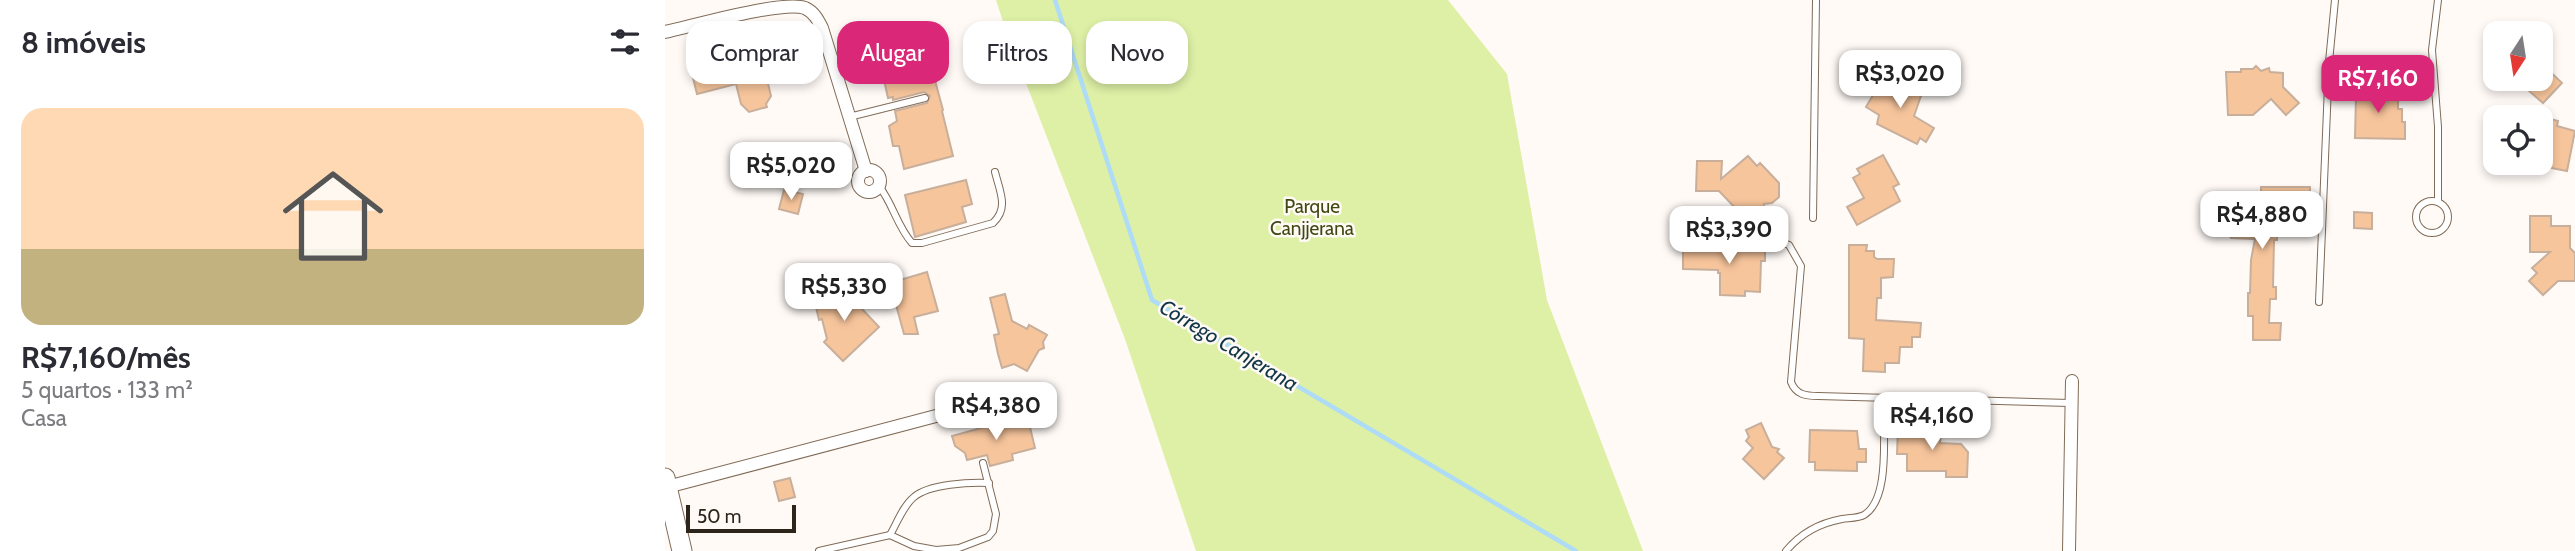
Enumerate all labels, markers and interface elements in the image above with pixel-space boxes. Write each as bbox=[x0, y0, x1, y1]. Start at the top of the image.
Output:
chip: Comprar bbox=[686, 21, 823, 84]
chip: Alugar bbox=[837, 21, 949, 84]
chip: Filtros bbox=[963, 21, 1072, 84]
chip: Novo bbox=[1086, 21, 1188, 84]
north arrow bbox=[2483, 21, 2553, 91]
map controls bbox=[2483, 21, 2553, 175]
icon: filters bbox=[606, 23, 644, 61]
text: 8 imóveis bbox=[21, 24, 146, 61]
pin: R$3,020 bbox=[1835, 50, 1965, 110]
pin: R$7,160 bbox=[2313, 55, 2443, 115]
text: R$3,020 bbox=[1855, 59, 1945, 87]
text: R$7,160 bbox=[2337, 64, 2419, 92]
button: locate bbox=[2483, 105, 2553, 175]
pin: R$5,020 bbox=[726, 142, 856, 202]
text: R$5,020 bbox=[746, 151, 836, 179]
icon: home bbox=[270, 153, 396, 279]
pin: R$4,880 bbox=[2197, 191, 2327, 251]
park label: Parque Canjjerana bbox=[1270, 195, 1354, 240]
text: R$4,880 bbox=[2216, 200, 2308, 228]
pin: R$3,390 bbox=[1664, 206, 1794, 266]
text: R$3,390 bbox=[1685, 215, 1773, 243]
pin: R$5,330 bbox=[779, 264, 909, 323]
text: R$5,330 bbox=[801, 272, 887, 300]
water label: Córrego Canjerana bbox=[1155, 294, 1303, 397]
text: R$7,160/mês bbox=[21, 339, 191, 376]
text: 5 quartos · 133 m² bbox=[21, 376, 193, 404]
pin: R$4,380 bbox=[931, 382, 1061, 442]
text: R$4,380 bbox=[951, 391, 1041, 419]
pin: R$4,160 bbox=[1867, 392, 1997, 452]
text: R$4,160 bbox=[1890, 401, 1974, 429]
text: Casa bbox=[21, 404, 67, 432]
scale bar bbox=[686, 502, 796, 534]
text: 50 m bbox=[697, 505, 741, 528]

